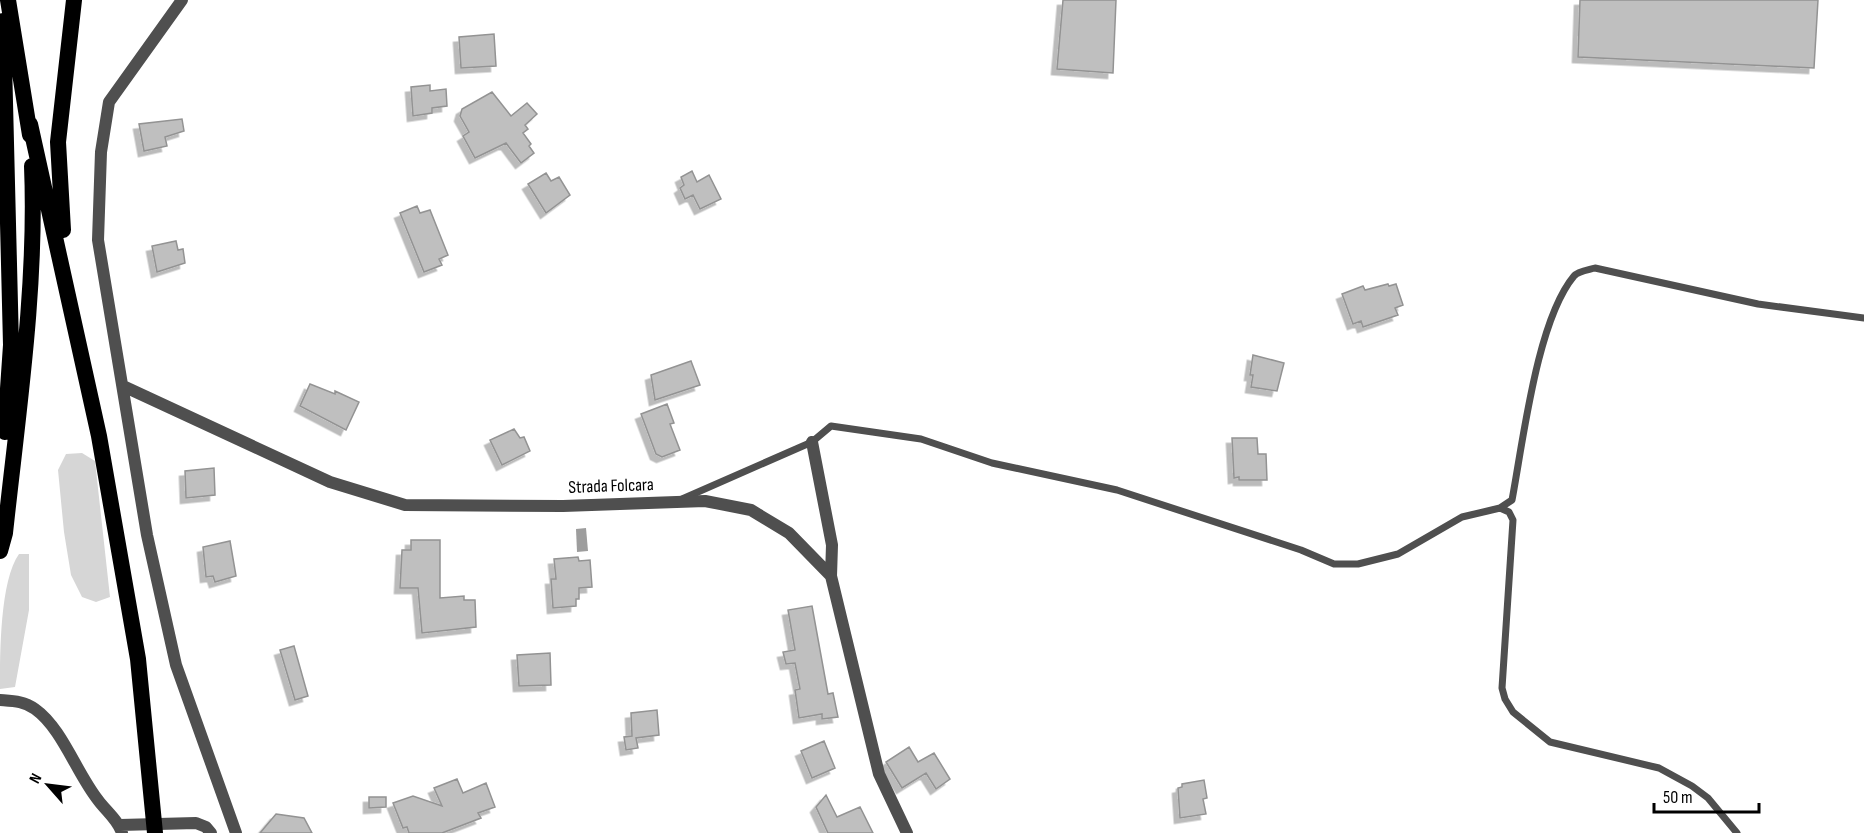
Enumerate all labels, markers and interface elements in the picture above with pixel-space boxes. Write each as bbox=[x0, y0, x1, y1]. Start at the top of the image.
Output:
street label: Strada Folcara bbox=[568, 474, 654, 498]
north arrow bbox=[18, 755, 78, 815]
text: N bbox=[26, 770, 46, 787]
scale bar bbox=[1654, 776, 1759, 814]
text: 50 m bbox=[1663, 787, 1693, 808]

